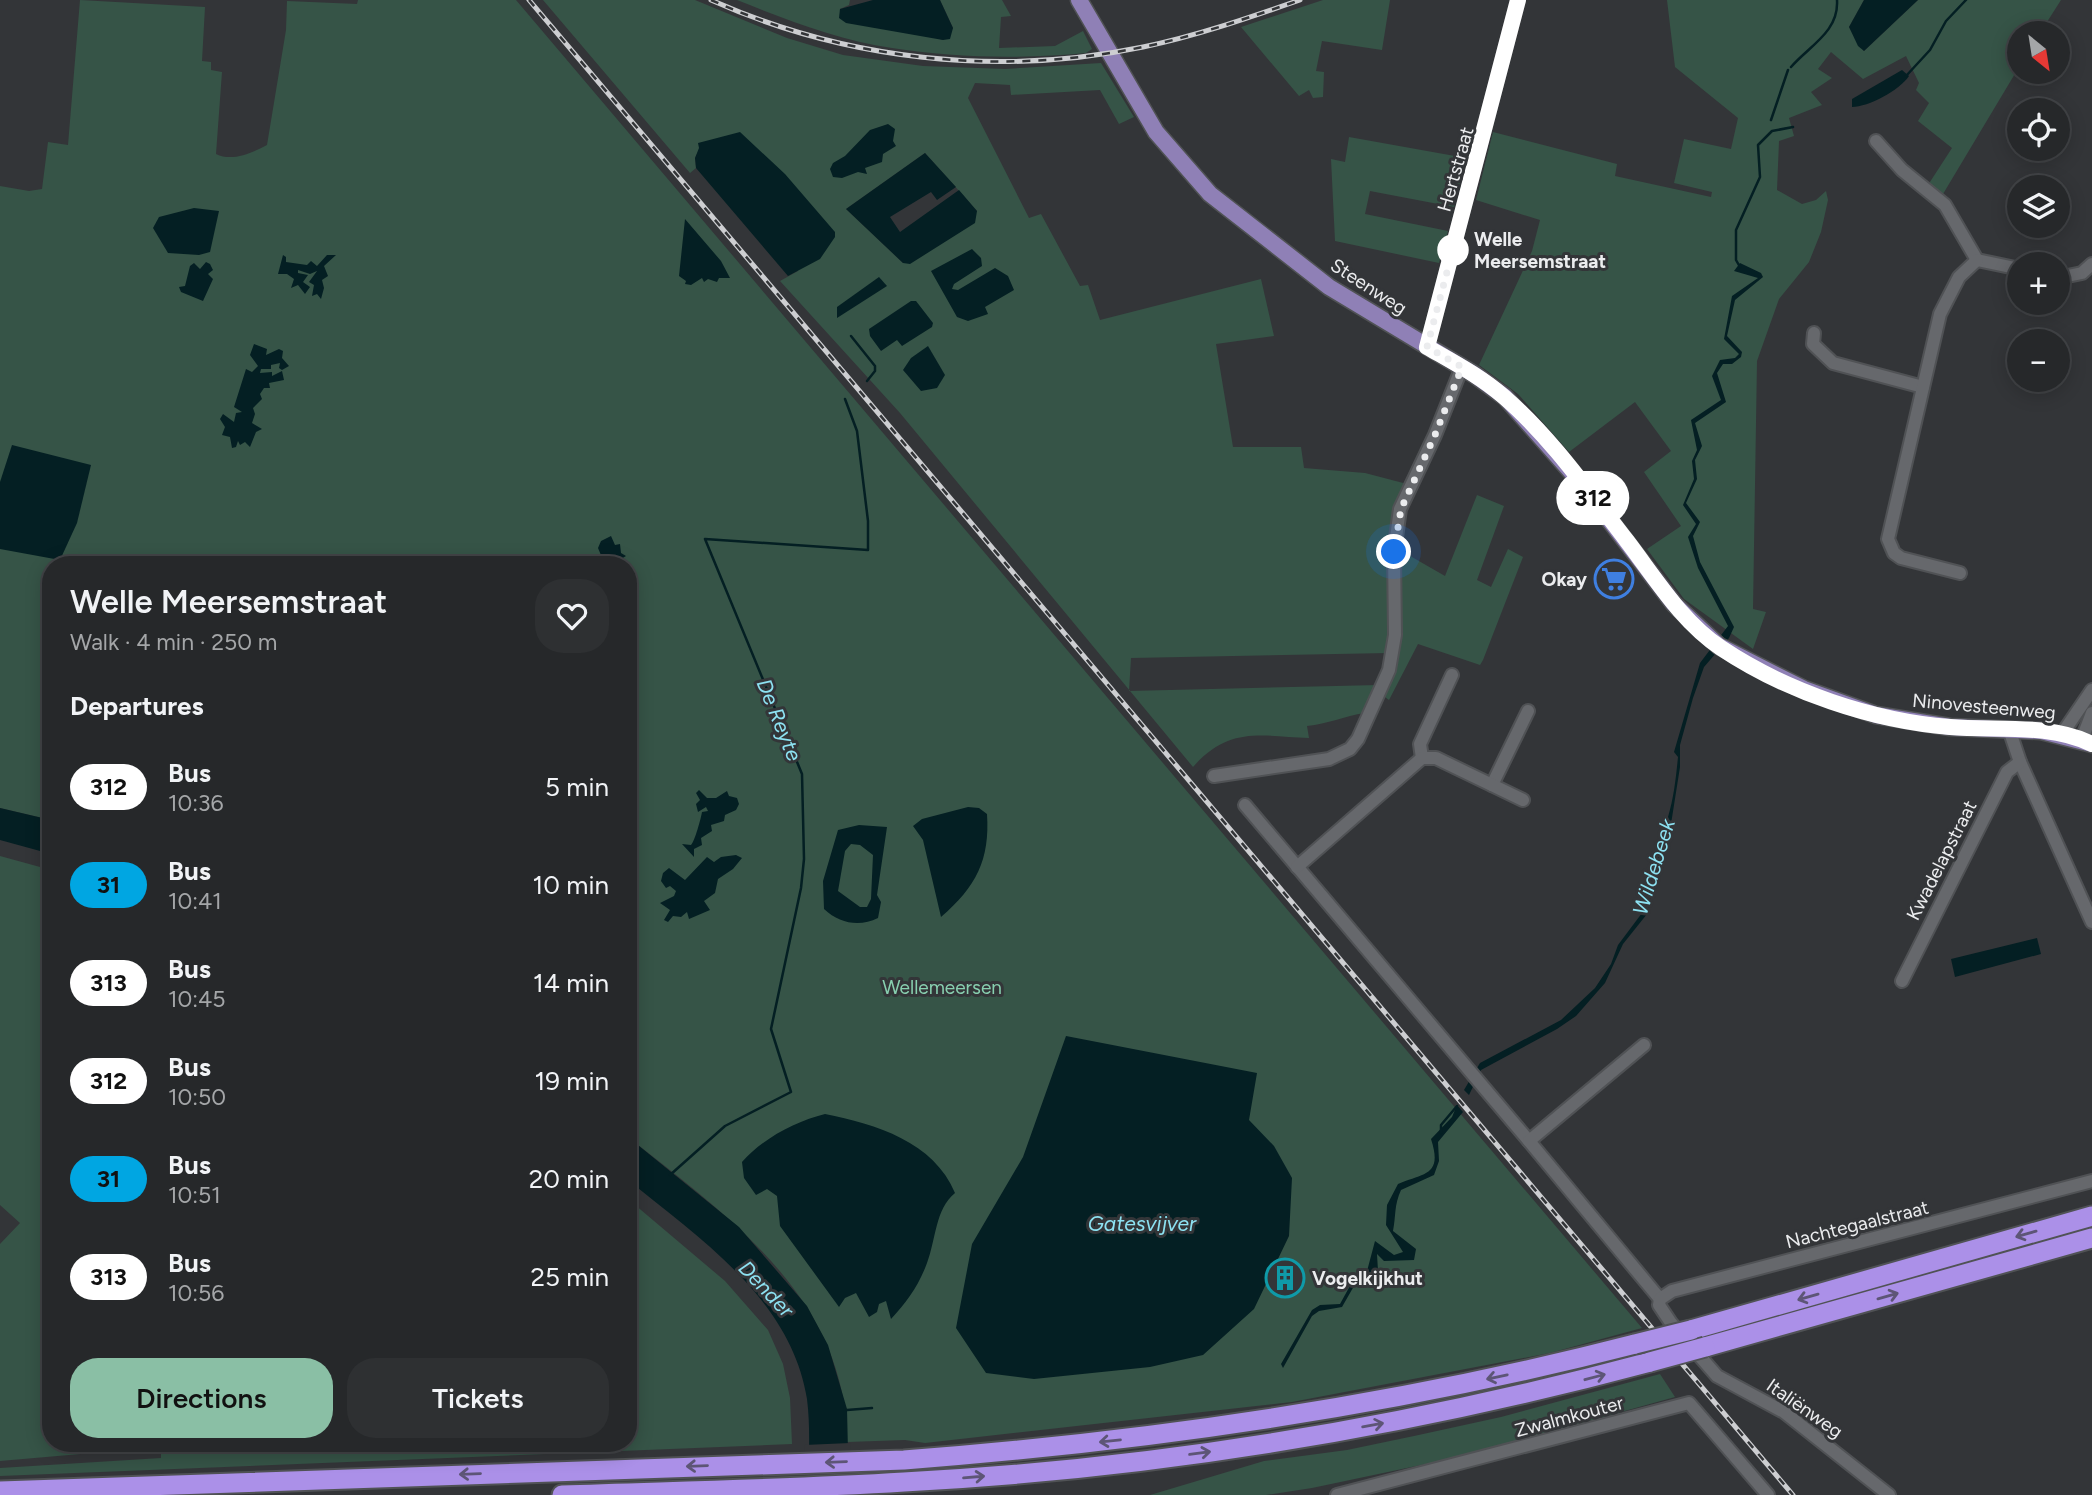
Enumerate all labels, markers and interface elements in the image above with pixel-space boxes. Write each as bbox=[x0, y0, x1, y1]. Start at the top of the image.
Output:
north arrow bbox=[2007, 21, 2070, 84]
map controls bbox=[2007, 21, 2070, 392]
button: locate bbox=[2007, 98, 2070, 161]
street label: Hertstraat bbox=[1432, 124, 1479, 214]
button: layers bbox=[2007, 175, 2070, 238]
place label: Welle Meersemstraat bbox=[1474, 228, 1606, 273]
marker: Welle Meersemstraat bbox=[1438, 235, 1468, 265]
button: + bbox=[2007, 252, 2070, 315]
street label: Steenweg bbox=[1326, 253, 1411, 320]
button: − bbox=[2007, 329, 2070, 392]
line badge: 312 bbox=[1553, 475, 1633, 521]
text: 312 bbox=[1574, 483, 1612, 512]
your location bbox=[1376, 534, 1411, 569]
supermarket icon: Okay bbox=[1593, 558, 1635, 600]
place label: Okay bbox=[1542, 568, 1587, 591]
button: heart bbox=[535, 579, 609, 653]
text: Welle Meersemstraat bbox=[70, 582, 387, 621]
text: Walk · 4 min · 250 m bbox=[70, 628, 277, 656]
water label: De Reyte bbox=[752, 675, 807, 765]
street label: Ninovesteenweg bbox=[1911, 689, 2057, 724]
text: Departures bbox=[70, 690, 204, 722]
text: Bus bbox=[168, 757, 211, 789]
text: 5 min bbox=[545, 771, 609, 803]
text: 312 bbox=[90, 772, 127, 801]
text: 10:36 bbox=[168, 789, 224, 817]
street label: Kwadelapstraat bbox=[1901, 796, 1982, 924]
water label: Wildebeek bbox=[1627, 815, 1680, 918]
text: Bus bbox=[168, 855, 211, 887]
text: 10 min bbox=[533, 869, 609, 901]
text: 31 bbox=[97, 870, 120, 899]
text: 10:41 bbox=[168, 887, 222, 915]
text: Bus bbox=[168, 953, 211, 985]
text: 14 min bbox=[533, 967, 609, 999]
text: 313 bbox=[90, 968, 127, 997]
park label: Wellemeersen bbox=[882, 976, 1002, 999]
text: 10:45 bbox=[168, 985, 226, 1013]
text: Bus bbox=[168, 1051, 211, 1083]
text: 19 min bbox=[534, 1065, 609, 1097]
text: 312 bbox=[90, 1066, 127, 1095]
text: 10:50 bbox=[168, 1083, 226, 1111]
text: Bus bbox=[168, 1149, 211, 1181]
text: 20 min bbox=[529, 1163, 609, 1195]
text: 31 bbox=[97, 1164, 120, 1193]
text: 10:51 bbox=[168, 1181, 221, 1209]
street label: Nachtegaalstraat bbox=[1783, 1196, 1931, 1253]
water label: Gatesvijver bbox=[1088, 1211, 1197, 1236]
one-way arrow bbox=[2016, 1229, 2038, 1242]
text: Bus bbox=[168, 1247, 211, 1279]
water label: Dender bbox=[734, 1255, 800, 1323]
building icon: Vogelkijkhut bbox=[1264, 1257, 1306, 1299]
text: 25 min bbox=[530, 1261, 609, 1293]
text: 313 bbox=[90, 1262, 127, 1291]
place label: Vogelkijkhut bbox=[1312, 1267, 1423, 1290]
text: 10:56 bbox=[168, 1279, 224, 1307]
one-way arrow bbox=[1877, 1288, 1899, 1301]
one-way arrow bbox=[1797, 1291, 1819, 1304]
button: Directions bbox=[70, 1358, 333, 1438]
button: Tickets bbox=[347, 1358, 609, 1438]
one-way arrow bbox=[1583, 1370, 1606, 1383]
one-way arrow bbox=[1486, 1371, 1509, 1385]
street label: Italiënweg bbox=[1762, 1374, 1847, 1443]
street label: Zwalmkouter bbox=[1512, 1391, 1626, 1442]
one-way arrow bbox=[1361, 1418, 1384, 1431]
one-way arrow bbox=[1100, 1434, 1122, 1447]
one-way arrow bbox=[1188, 1446, 1211, 1459]
one-way arrow bbox=[825, 1455, 848, 1469]
one-way arrow bbox=[686, 1460, 709, 1473]
one-way arrow bbox=[459, 1468, 482, 1481]
one-way arrow bbox=[962, 1470, 984, 1483]

